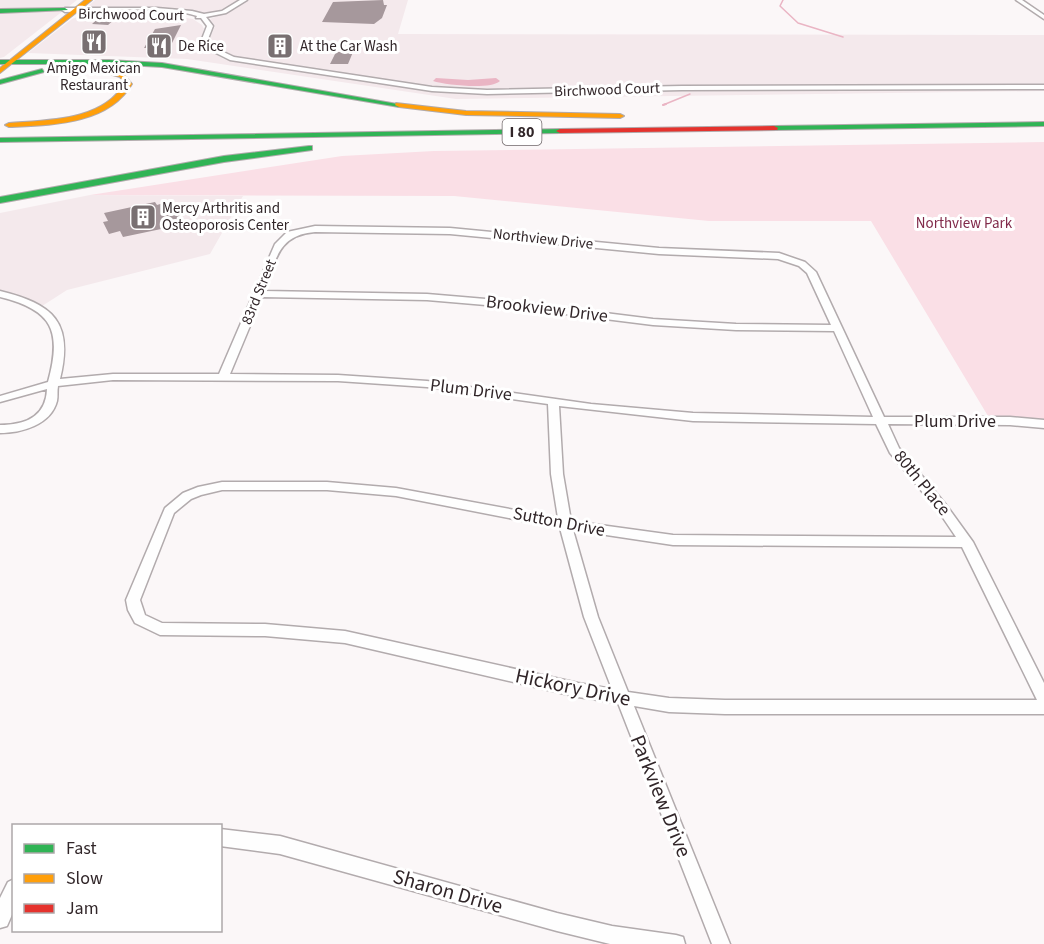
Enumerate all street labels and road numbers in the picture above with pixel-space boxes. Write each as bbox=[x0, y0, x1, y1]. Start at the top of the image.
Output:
street label: Birchwood Court bbox=[78, 4, 184, 26]
street label: Birchwood Court bbox=[554, 78, 660, 102]
road number: I 80 bbox=[502, 119, 542, 145]
street label: Northview Drive bbox=[492, 223, 594, 255]
street label: 83rd Street bbox=[236, 256, 282, 328]
street label: Brookview Drive bbox=[485, 289, 609, 329]
street label: Plum Drive bbox=[429, 373, 513, 407]
street label: Plum Drive bbox=[914, 409, 996, 434]
street label: 80th Place bbox=[888, 445, 956, 521]
street label: Sutton Drive bbox=[511, 501, 607, 543]
street label: Hickory Drive bbox=[513, 660, 633, 714]
street label: Parkview Drive bbox=[623, 730, 699, 862]
street label: Sharon Drive bbox=[390, 861, 506, 921]

